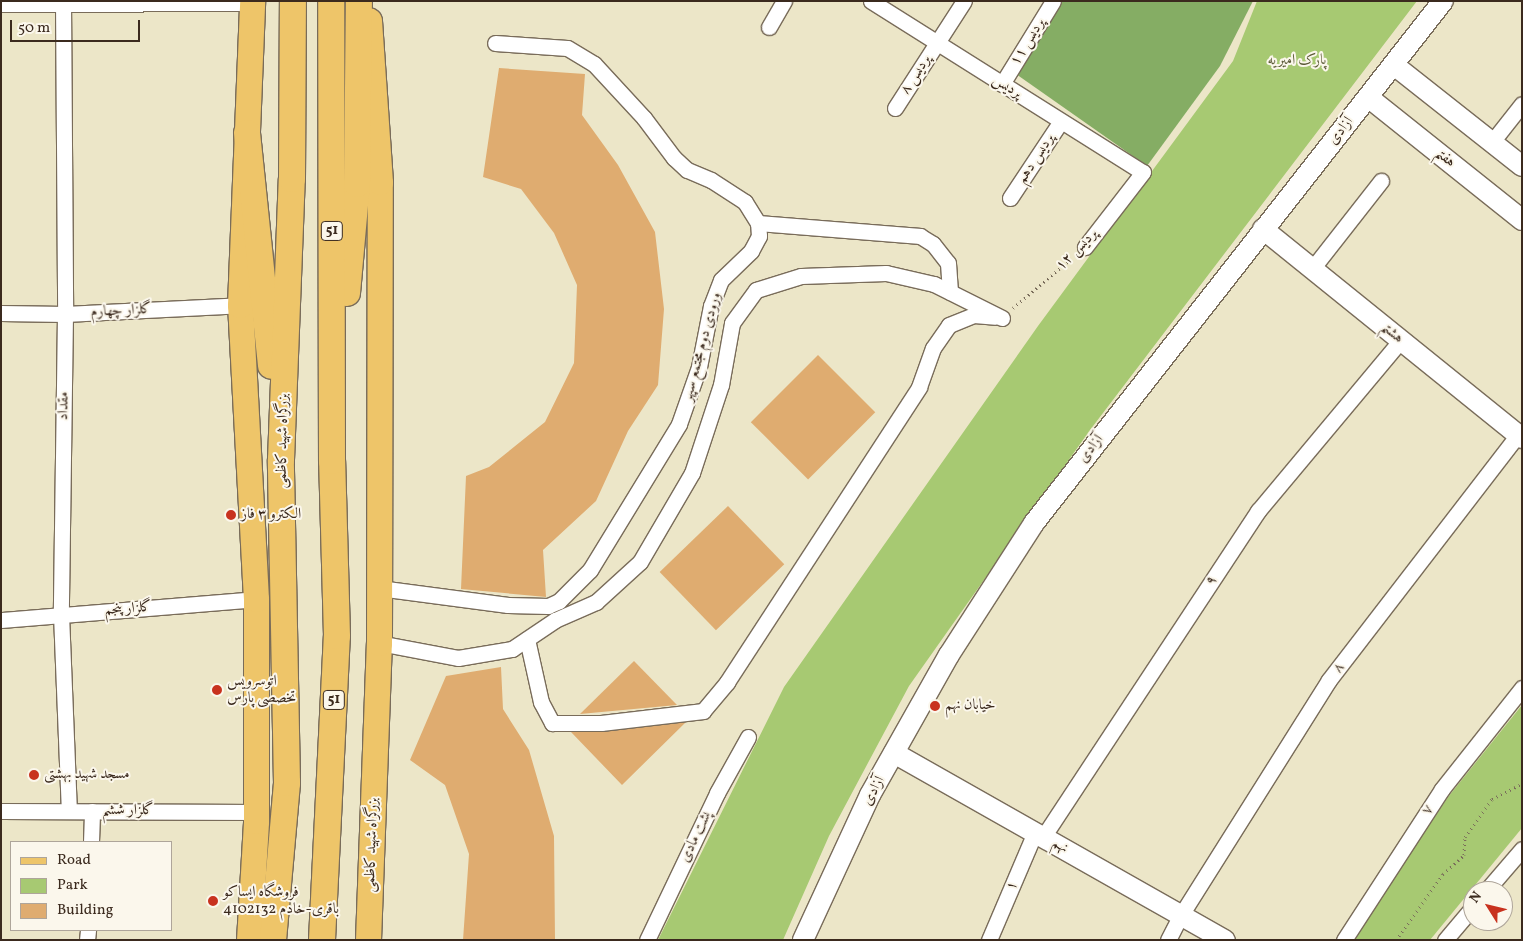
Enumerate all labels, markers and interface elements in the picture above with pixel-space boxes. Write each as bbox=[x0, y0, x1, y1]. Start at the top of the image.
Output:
scale bar bbox=[12, 10, 142, 42]
street label: پردیس ۱۱ bbox=[1007, 15, 1049, 69]
text: 50 m bbox=[18, 18, 50, 39]
street label: پردیس ۸ bbox=[897, 52, 935, 98]
park label: پارک امیریه bbox=[1268, 52, 1326, 70]
street label: پردیس bbox=[989, 71, 1025, 103]
street label: آزادی bbox=[1324, 113, 1358, 149]
street label: پردیس دهم bbox=[1013, 131, 1059, 187]
street label: هفتم bbox=[1431, 144, 1459, 172]
road number: 51 bbox=[321, 220, 343, 242]
street label: پردیس ۱۲ bbox=[1052, 225, 1102, 275]
street label: ورودی دوم مجتمع سپهر bbox=[679, 290, 725, 404]
street label: گلزار چهارم bbox=[90, 300, 152, 322]
street label: هشتم bbox=[1377, 319, 1407, 347]
street label: مقداد bbox=[55, 392, 73, 420]
street label: بزرگراه شهید کاظمی bbox=[273, 393, 293, 489]
street label: آزادی bbox=[1074, 431, 1108, 467]
place label: الکترو ۳ فاز bbox=[241, 506, 301, 524]
marker: الکترو ۳ فاز bbox=[225, 509, 237, 521]
street label: ۹ bbox=[1202, 572, 1222, 590]
street label: گلزار پنجم bbox=[104, 598, 152, 620]
street label: ۸ bbox=[1329, 659, 1349, 677]
place label: اتوسرویس تخصصی پارس bbox=[227, 672, 296, 707]
marker: اتوسرویس تخصصی پارس bbox=[211, 684, 223, 696]
road number: 51 bbox=[323, 688, 345, 712]
place label: خیابان نهم bbox=[945, 697, 996, 715]
marker: خیابان نهم bbox=[929, 700, 941, 712]
place label: مسجد شهید بهشتی bbox=[44, 766, 130, 784]
marker: مسجد شهید بهشتی bbox=[28, 769, 40, 781]
street label: آزادی bbox=[859, 773, 889, 809]
street label: بزرگراه شهید کاظمی bbox=[361, 797, 383, 893]
street label: ۷ bbox=[1418, 801, 1438, 819]
street label: گلزار ششم bbox=[102, 802, 154, 820]
street label: پشت مادی bbox=[676, 809, 716, 865]
street label: نهم bbox=[1049, 834, 1071, 858]
legend bbox=[10, 841, 172, 931]
text: Road bbox=[57, 850, 91, 871]
text: Park bbox=[57, 875, 88, 896]
street label: ۱ bbox=[1002, 878, 1022, 894]
north arrow bbox=[1463, 881, 1513, 931]
place label: فروشگاه ایساکو باقری-خادم 4102132 bbox=[223, 883, 339, 918]
text: N bbox=[1466, 888, 1487, 907]
marker: فروشگاه ایساکو باقری-خادم 4102132 bbox=[207, 895, 219, 907]
text: Building bbox=[57, 900, 113, 921]

